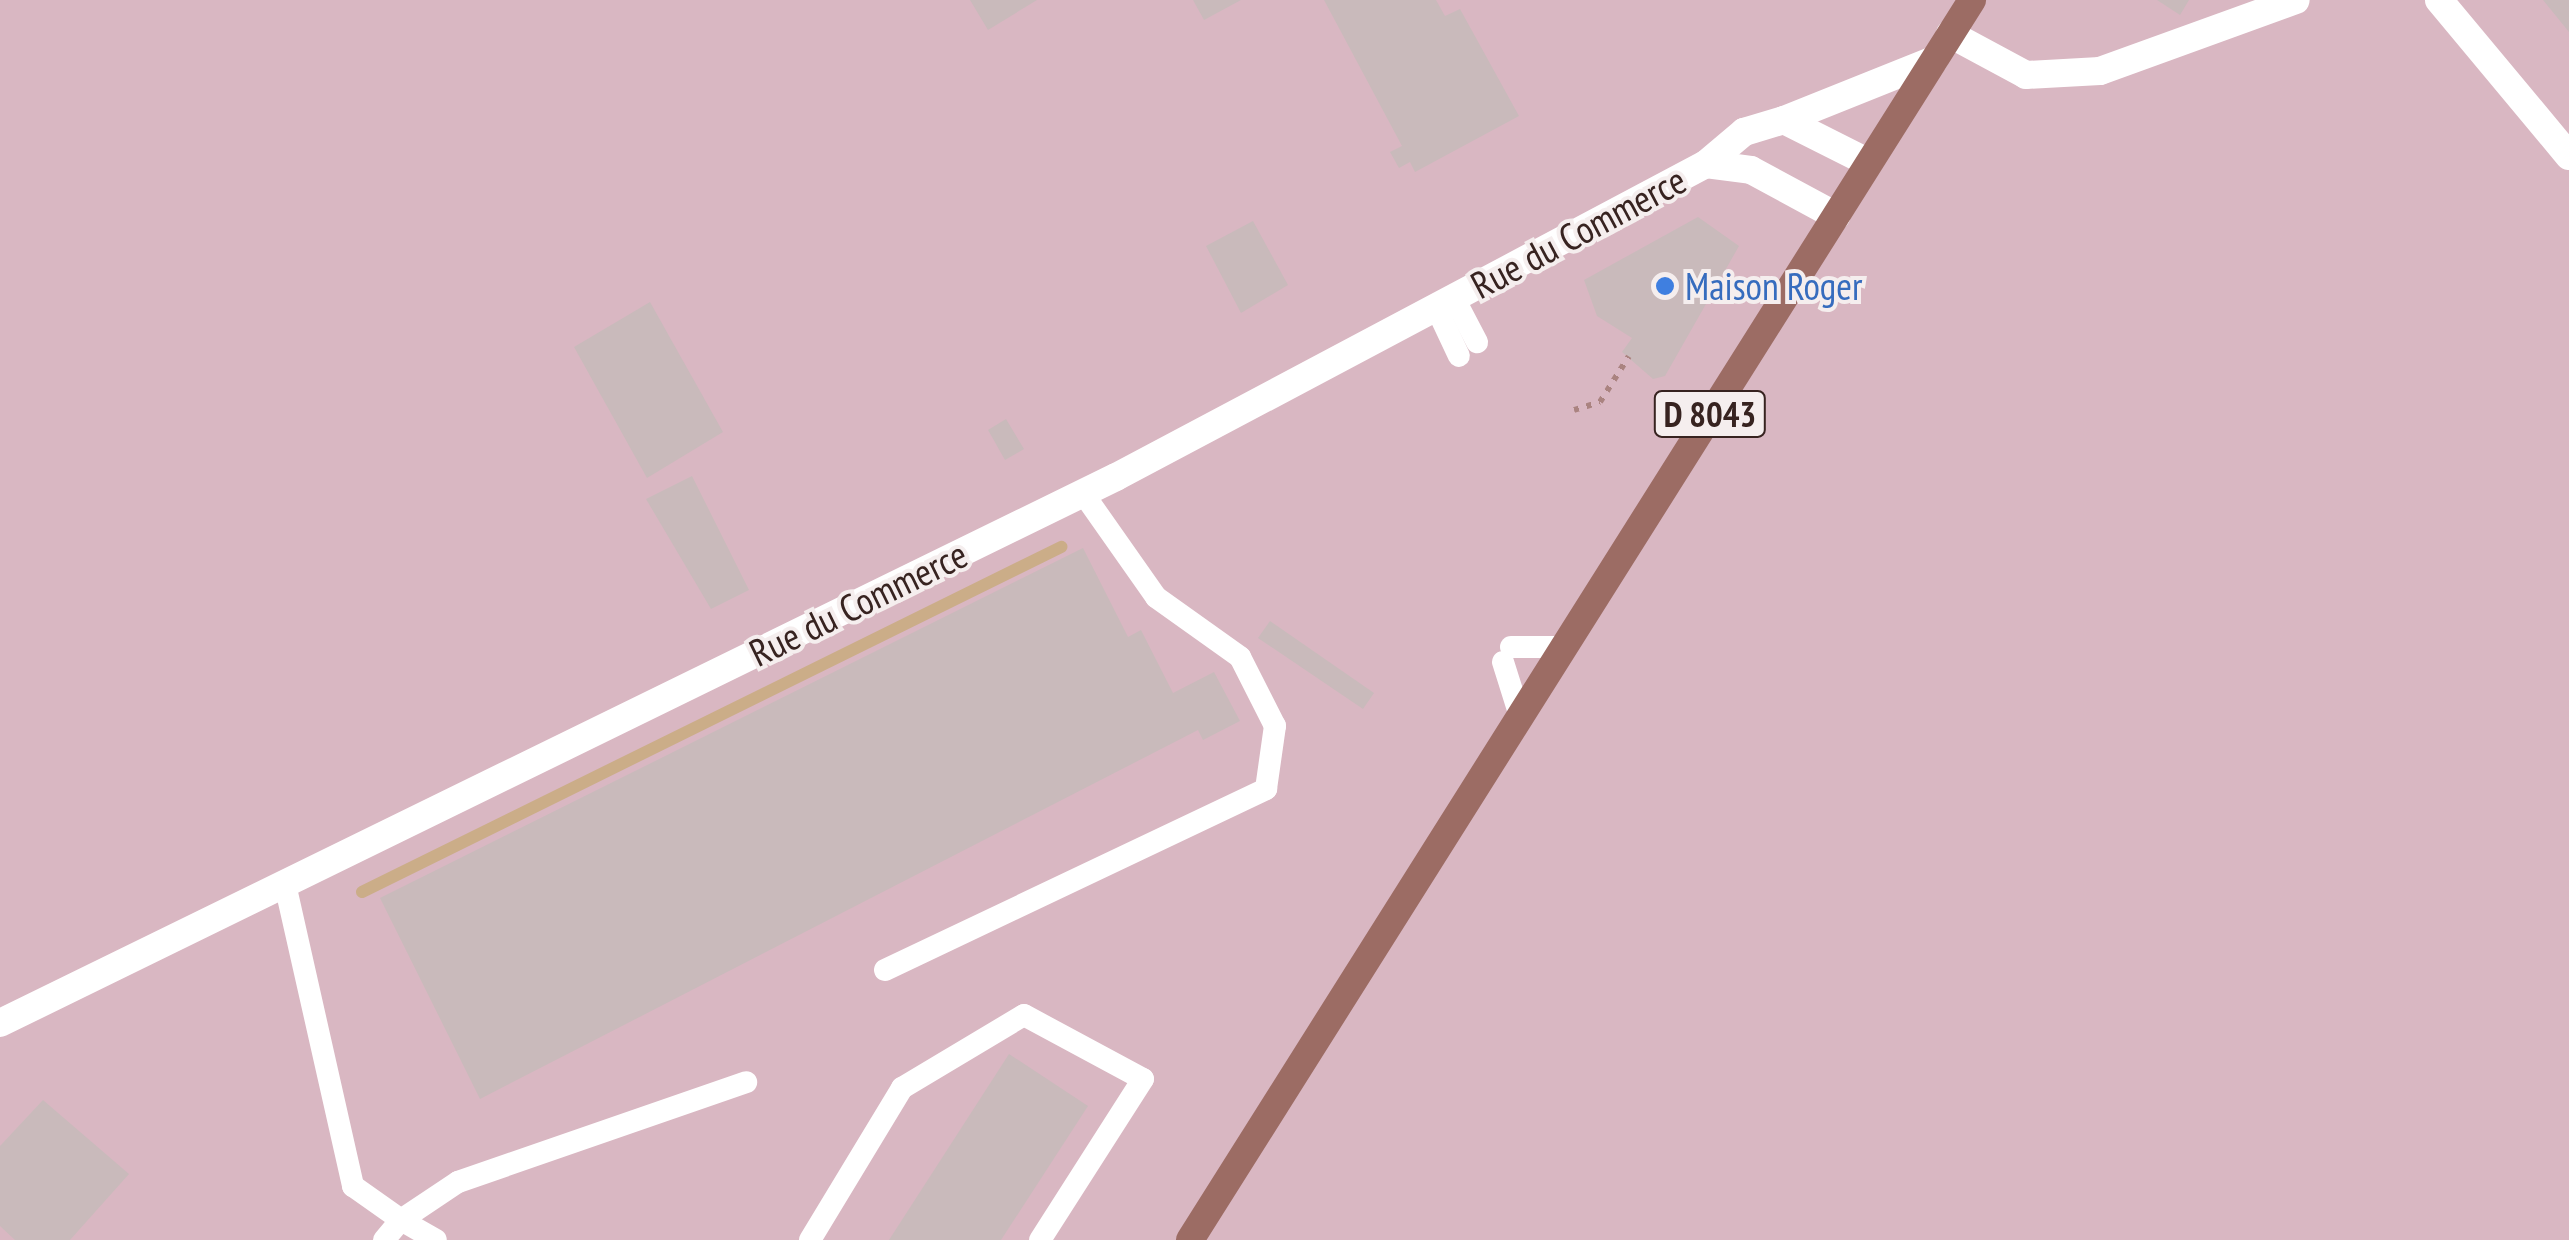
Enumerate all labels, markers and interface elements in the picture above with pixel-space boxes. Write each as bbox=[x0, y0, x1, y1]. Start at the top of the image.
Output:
street label: Rue du Commerce bbox=[1463, 156, 1693, 308]
place label: Maison Roger bbox=[1685, 263, 1862, 309]
marker: Maison Roger bbox=[1654, 275, 1676, 297]
road number: D 8043 bbox=[1652, 384, 1768, 444]
street label: Rue du Commerce bbox=[742, 531, 974, 675]

